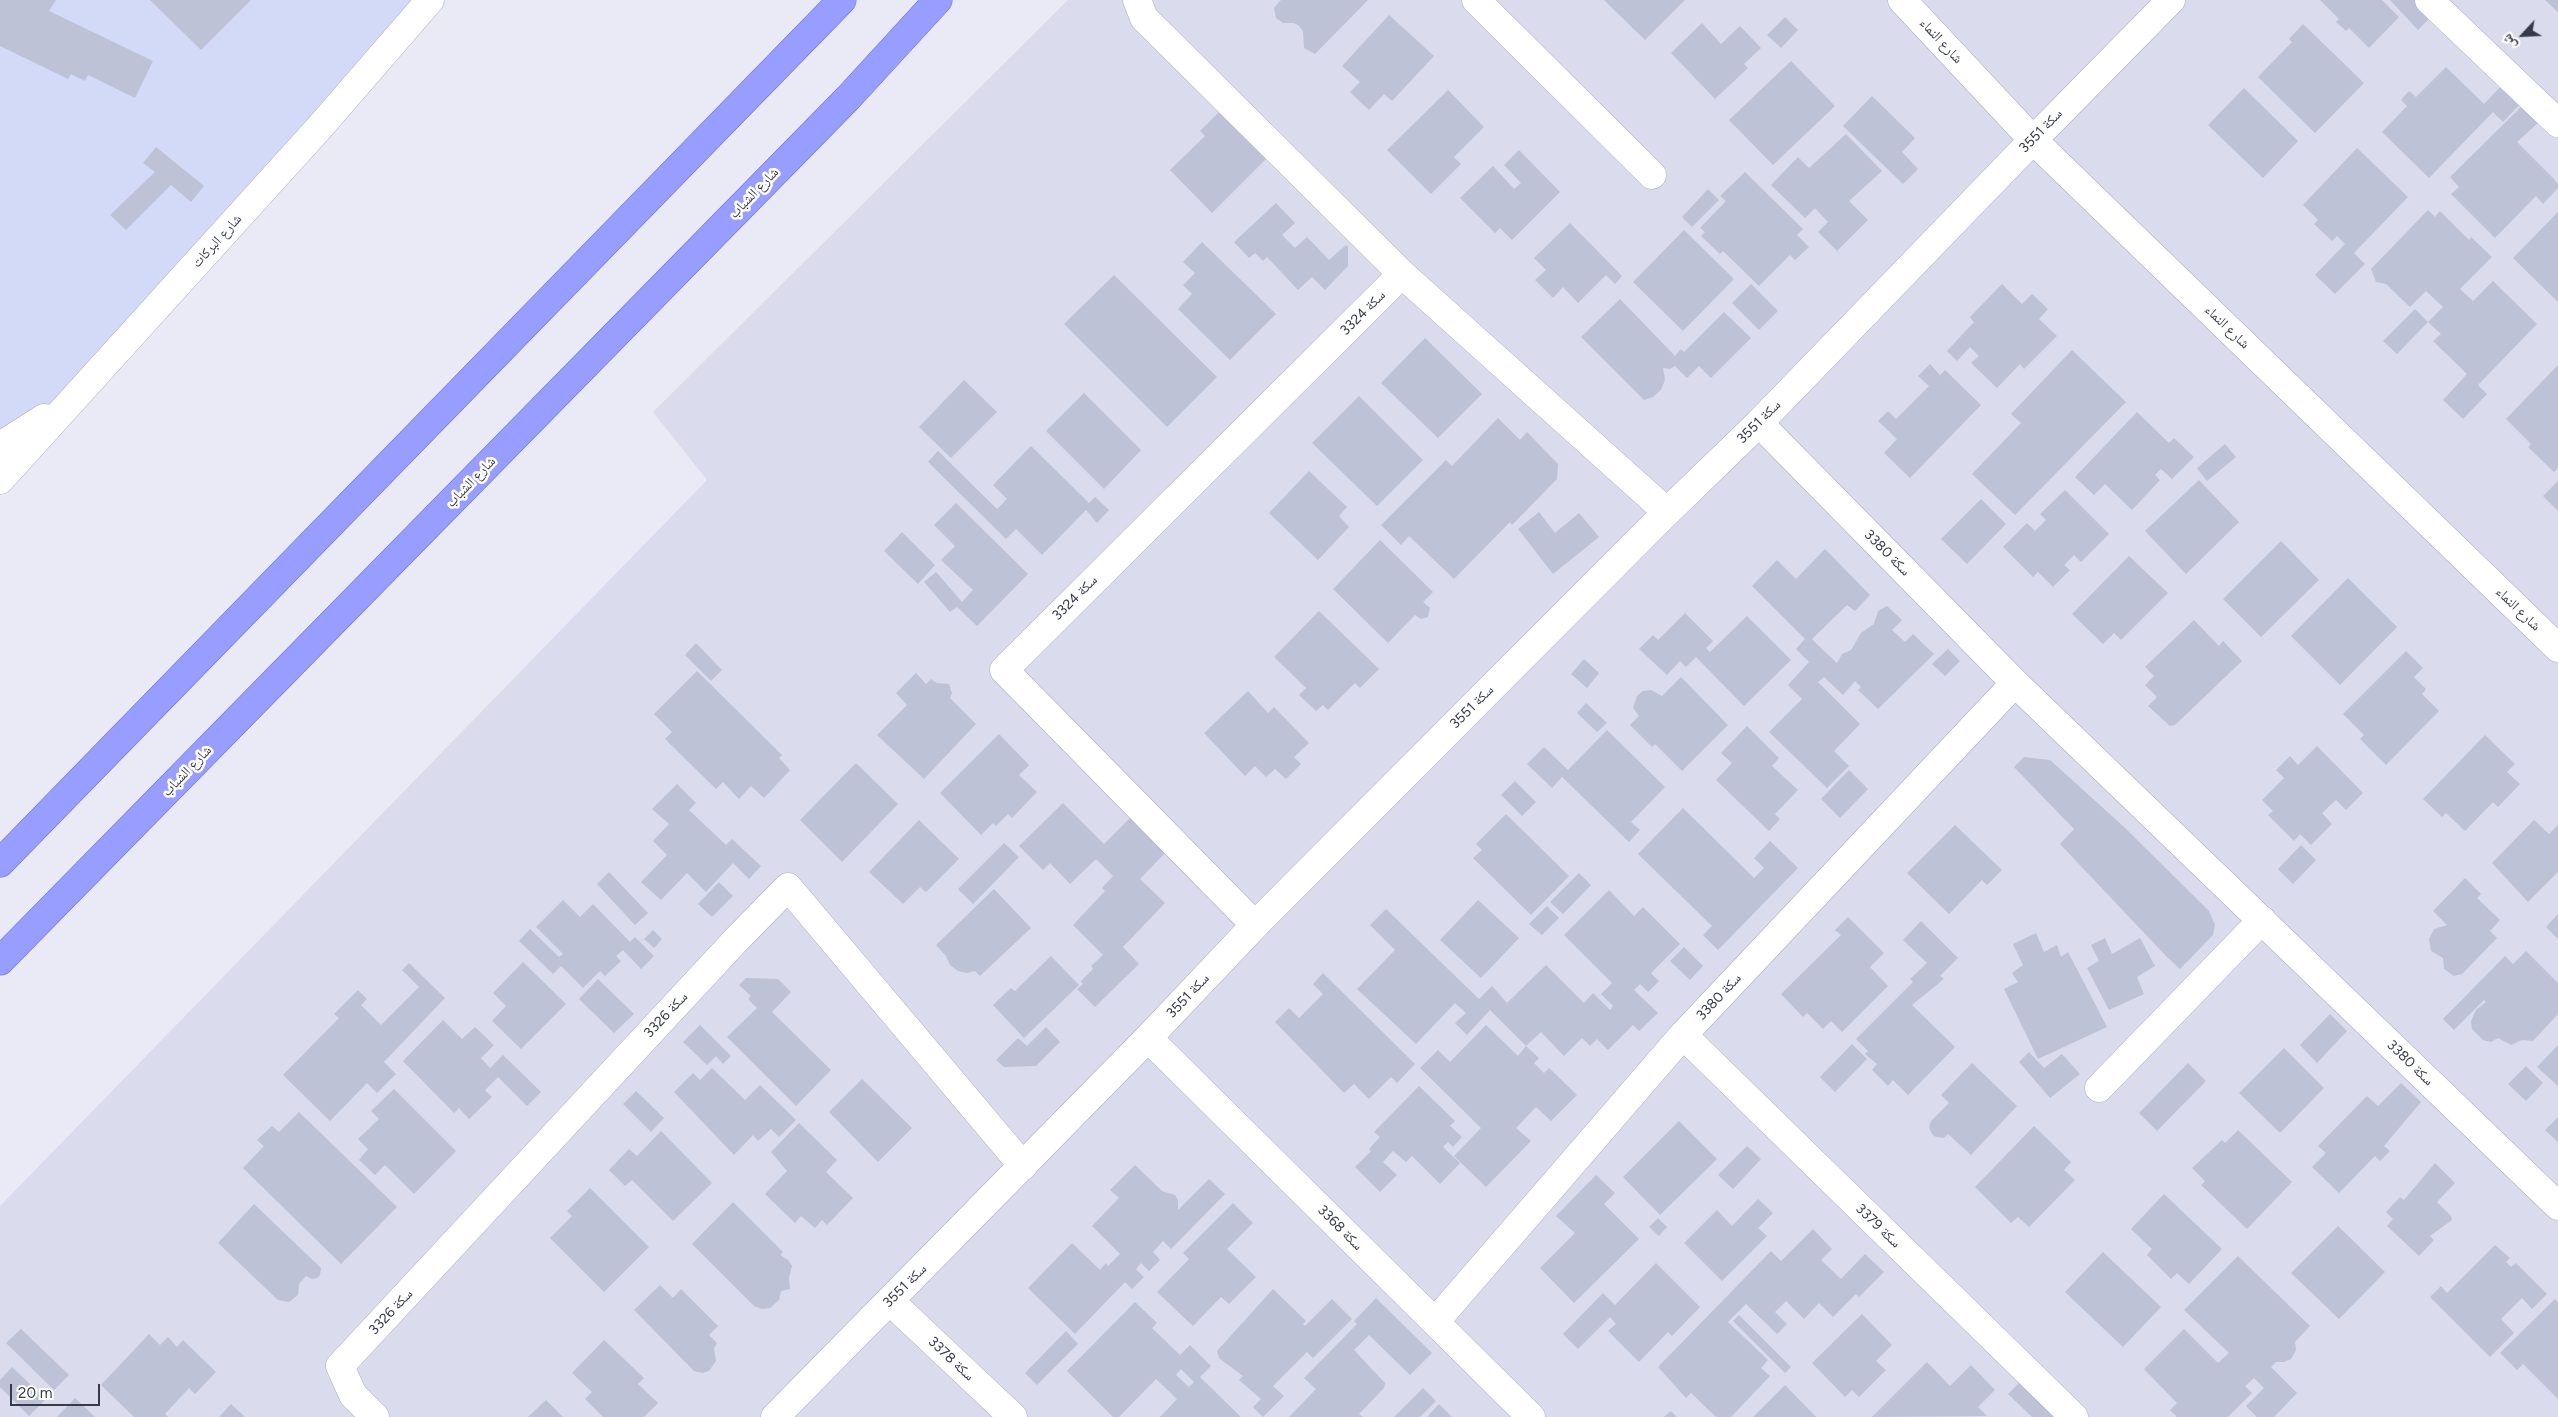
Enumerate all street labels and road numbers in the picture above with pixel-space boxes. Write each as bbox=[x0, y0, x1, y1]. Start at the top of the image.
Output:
street label: شارع النماء bbox=[1916, 15, 1966, 67]
street label: سكة 3551 bbox=[2016, 105, 2066, 157]
street label: شارع الشباب bbox=[726, 164, 782, 222]
street label: شارع البركات bbox=[189, 211, 245, 271]
street label: سكة 3324 bbox=[1337, 287, 1389, 339]
street label: شارع النماء bbox=[2201, 302, 2253, 352]
street label: سكة 3551 bbox=[1734, 397, 1784, 447]
street label: شارع الشباب bbox=[443, 453, 499, 511]
street label: سكة 3380 bbox=[1860, 526, 1914, 580]
street label: سكة 3324 bbox=[1049, 572, 1101, 624]
street label: شارع النماء bbox=[2492, 584, 2544, 634]
street label: سكة 3551 bbox=[1447, 682, 1497, 732]
street label: شارع الشباب bbox=[159, 742, 215, 800]
street label: سكة 3551 bbox=[1163, 970, 1213, 1022]
street label: سكة 3380 bbox=[1693, 970, 1745, 1024]
street label: سكة 3326 bbox=[641, 989, 691, 1041]
street label: سكة 3380 bbox=[2383, 1037, 2437, 1089]
street label: سكة 3379 bbox=[1852, 1200, 1904, 1252]
street label: سكة 3368 bbox=[1314, 1202, 1366, 1254]
street label: سكة 3551 bbox=[880, 1261, 930, 1311]
street label: سكة 3326 bbox=[366, 1286, 416, 1338]
street label: سكة 3378 bbox=[925, 1333, 977, 1385]

